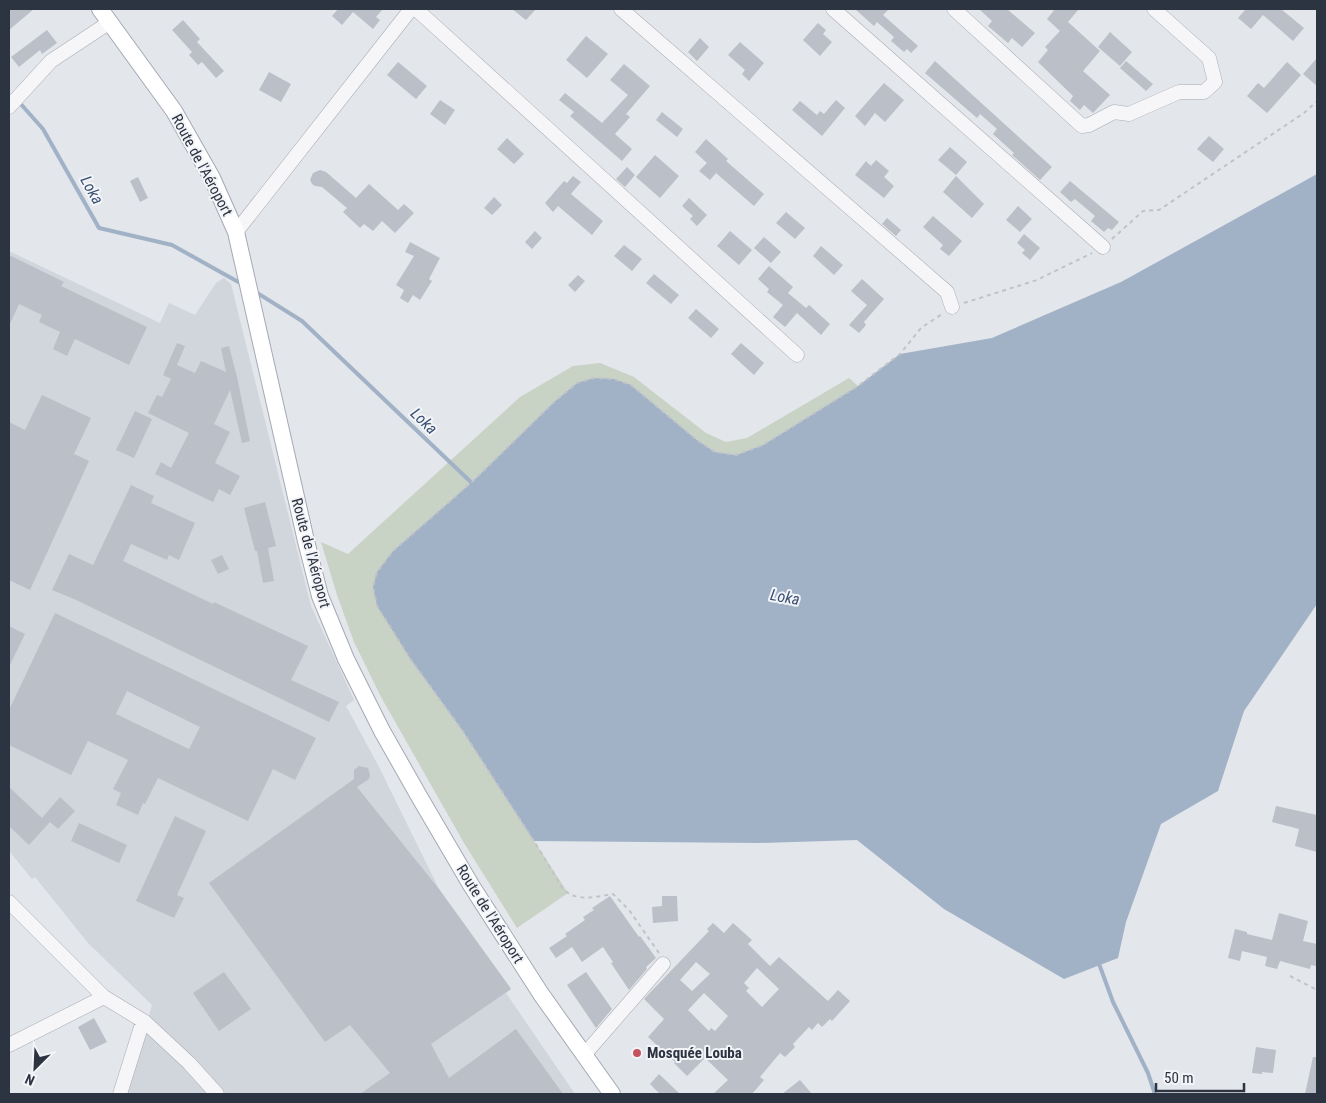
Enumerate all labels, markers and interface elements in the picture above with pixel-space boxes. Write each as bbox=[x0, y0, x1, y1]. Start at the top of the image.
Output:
street label: Route de l'Aéroport bbox=[168, 111, 236, 219]
water label: Loka bbox=[77, 172, 107, 208]
water label: Loka bbox=[407, 404, 441, 438]
street label: Route de l'Aéroport bbox=[288, 496, 334, 610]
water label: Loka bbox=[769, 585, 801, 609]
street label: Route de l'Aéroport bbox=[453, 861, 527, 967]
north arrow bbox=[10, 1043, 60, 1093]
place label: Mosquée Louba bbox=[647, 1044, 742, 1062]
marker: Mosquée Louba bbox=[631, 1047, 643, 1059]
scale bar bbox=[1156, 1060, 1244, 1092]
text: 50 m bbox=[1164, 1069, 1194, 1087]
text: N bbox=[23, 1071, 37, 1089]

